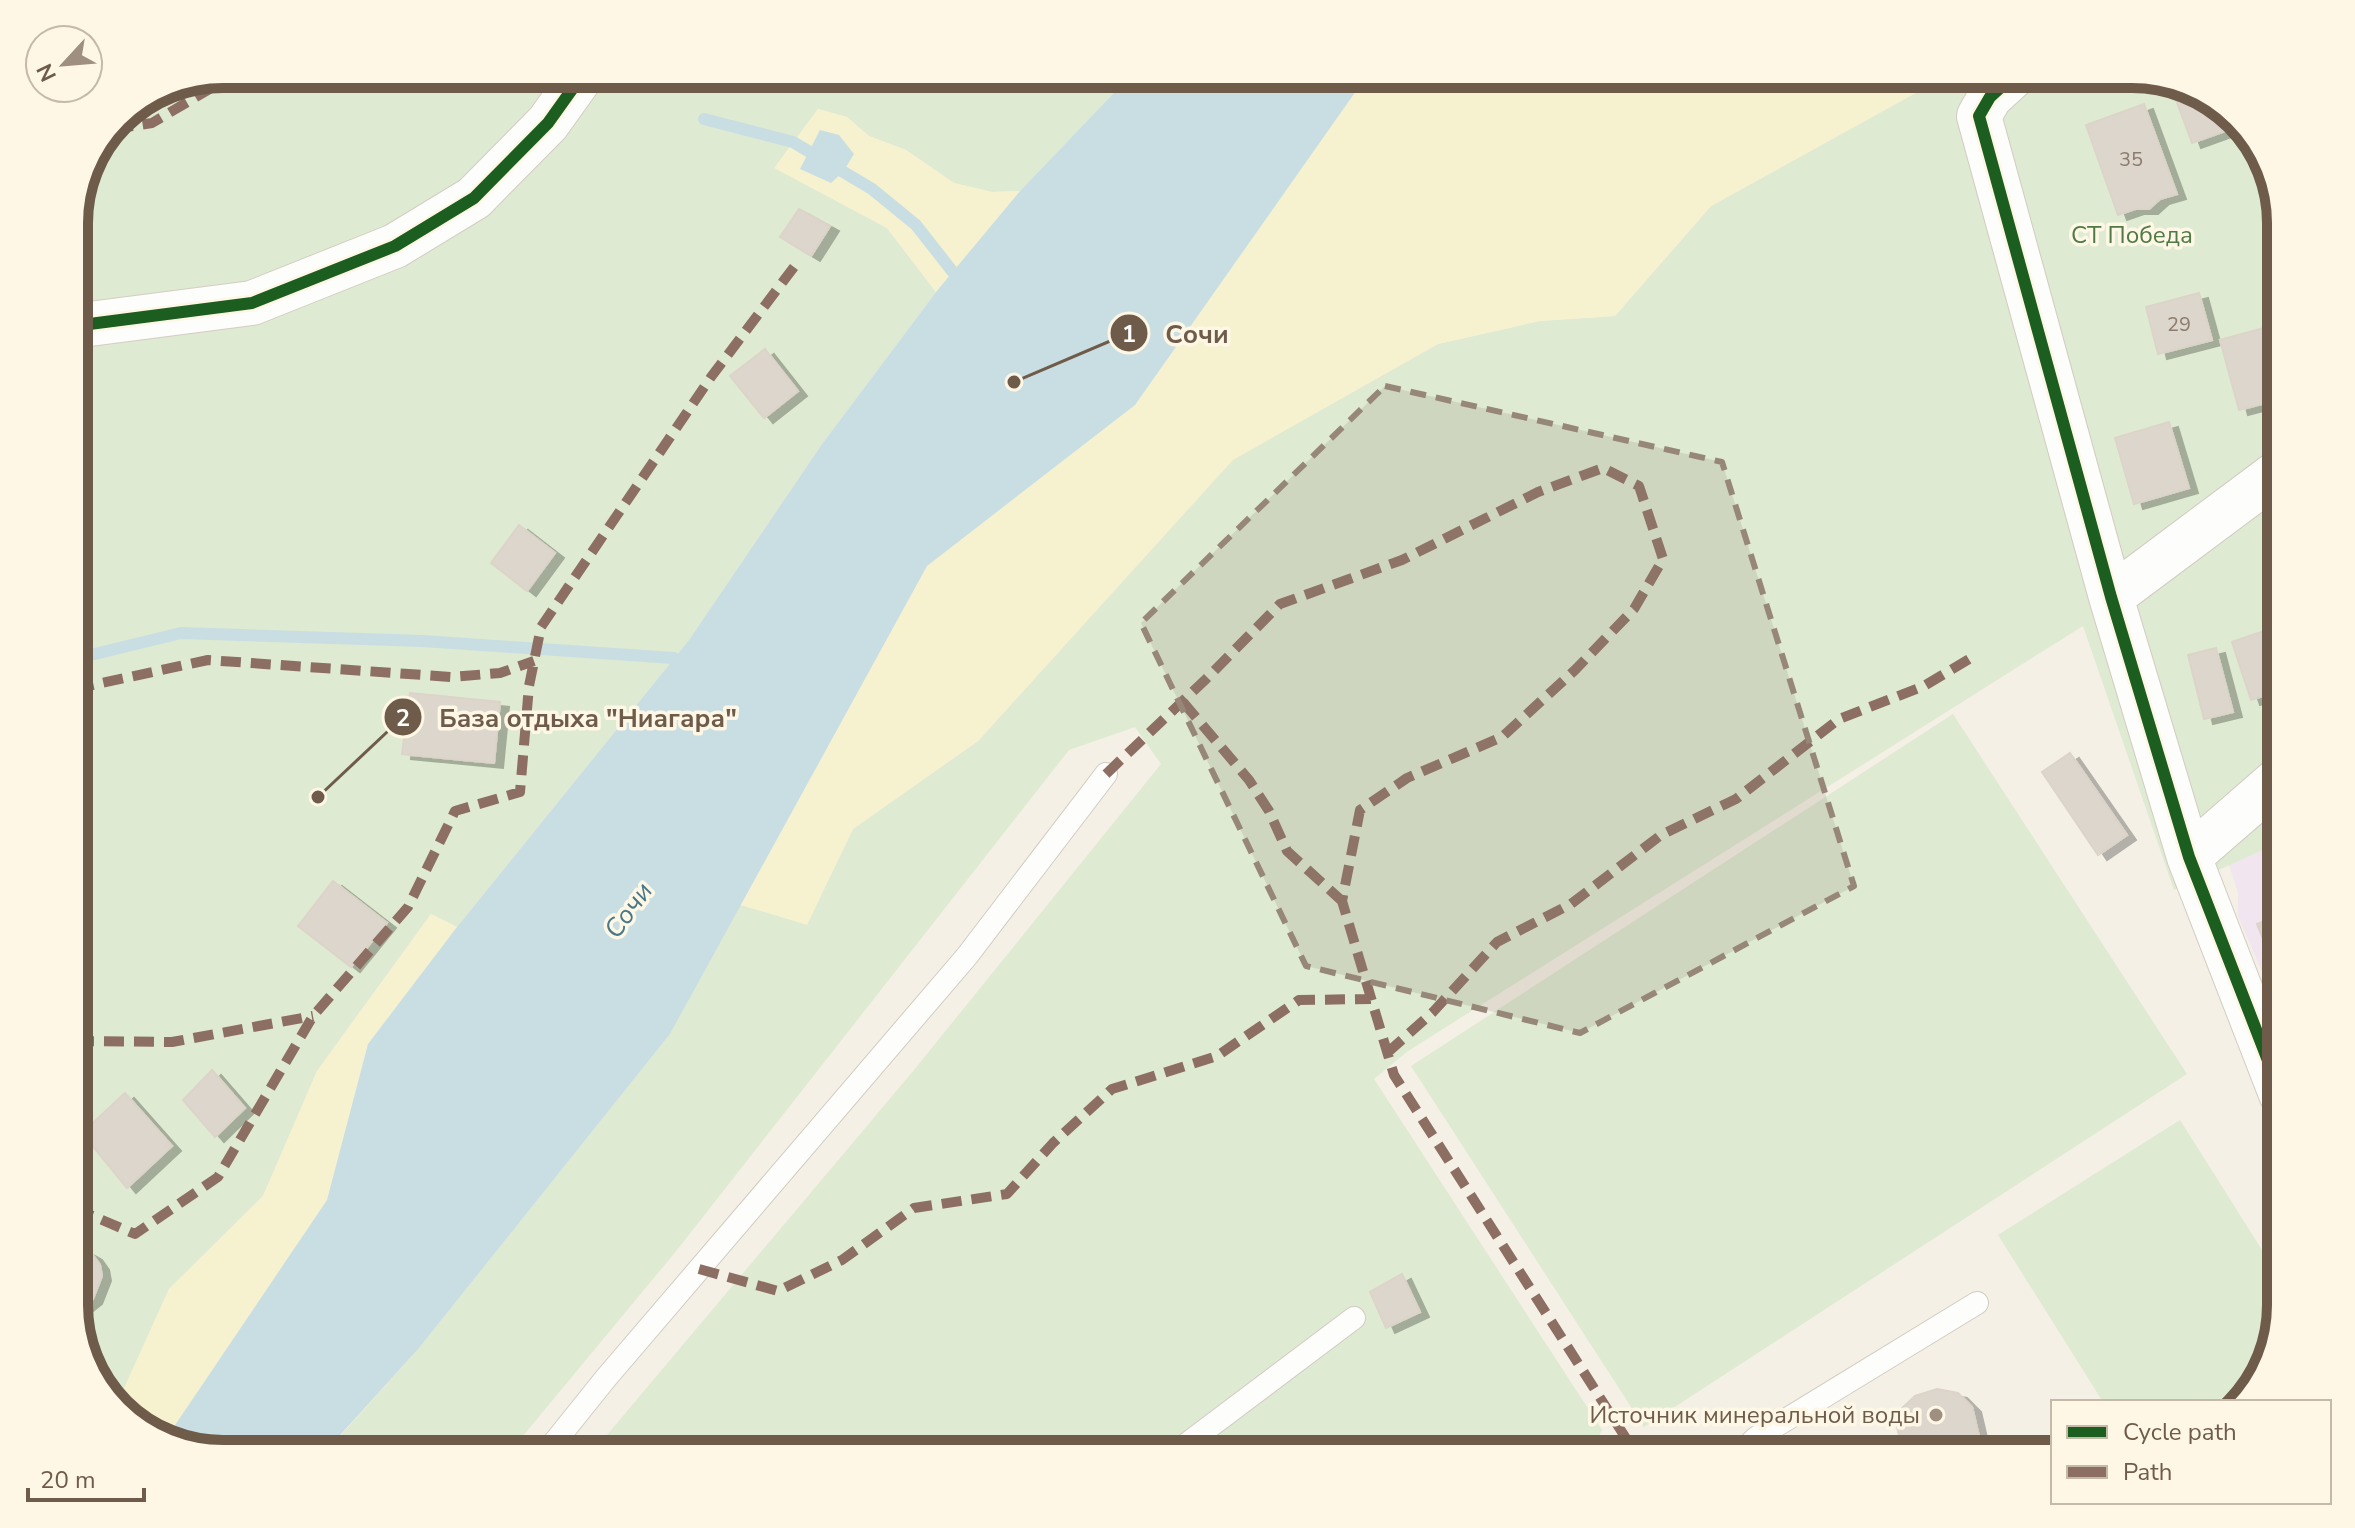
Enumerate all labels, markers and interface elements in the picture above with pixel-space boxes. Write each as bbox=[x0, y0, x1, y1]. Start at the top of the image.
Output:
north arrow bbox=[24, 24, 104, 104]
text: N bbox=[30, 58, 64, 86]
house number: 35 bbox=[2119, 146, 2143, 173]
park label: СТ Победа bbox=[2071, 219, 2193, 251]
callout: Сочи bbox=[1109, 308, 1244, 358]
house number: 29 bbox=[2167, 311, 2191, 338]
text: Сочи bbox=[1165, 317, 1229, 352]
text: 1 bbox=[1122, 318, 1136, 350]
callout: База отдыха "Ниагара" bbox=[383, 692, 753, 742]
text: База отдыха "Ниагара" bbox=[439, 701, 737, 736]
text: 2 bbox=[396, 702, 410, 734]
water label: Сочи bbox=[596, 875, 661, 945]
place label: Источник минеральной воды bbox=[1589, 1399, 1920, 1431]
legend bbox=[2051, 1400, 2331, 1504]
marker: Источник минеральной воды bbox=[1927, 1406, 1945, 1424]
text: Cycle path bbox=[2123, 1416, 2237, 1448]
scale bar bbox=[28, 1452, 144, 1502]
text: Path bbox=[2123, 1456, 2172, 1488]
text: 20 m bbox=[40, 1464, 96, 1496]

